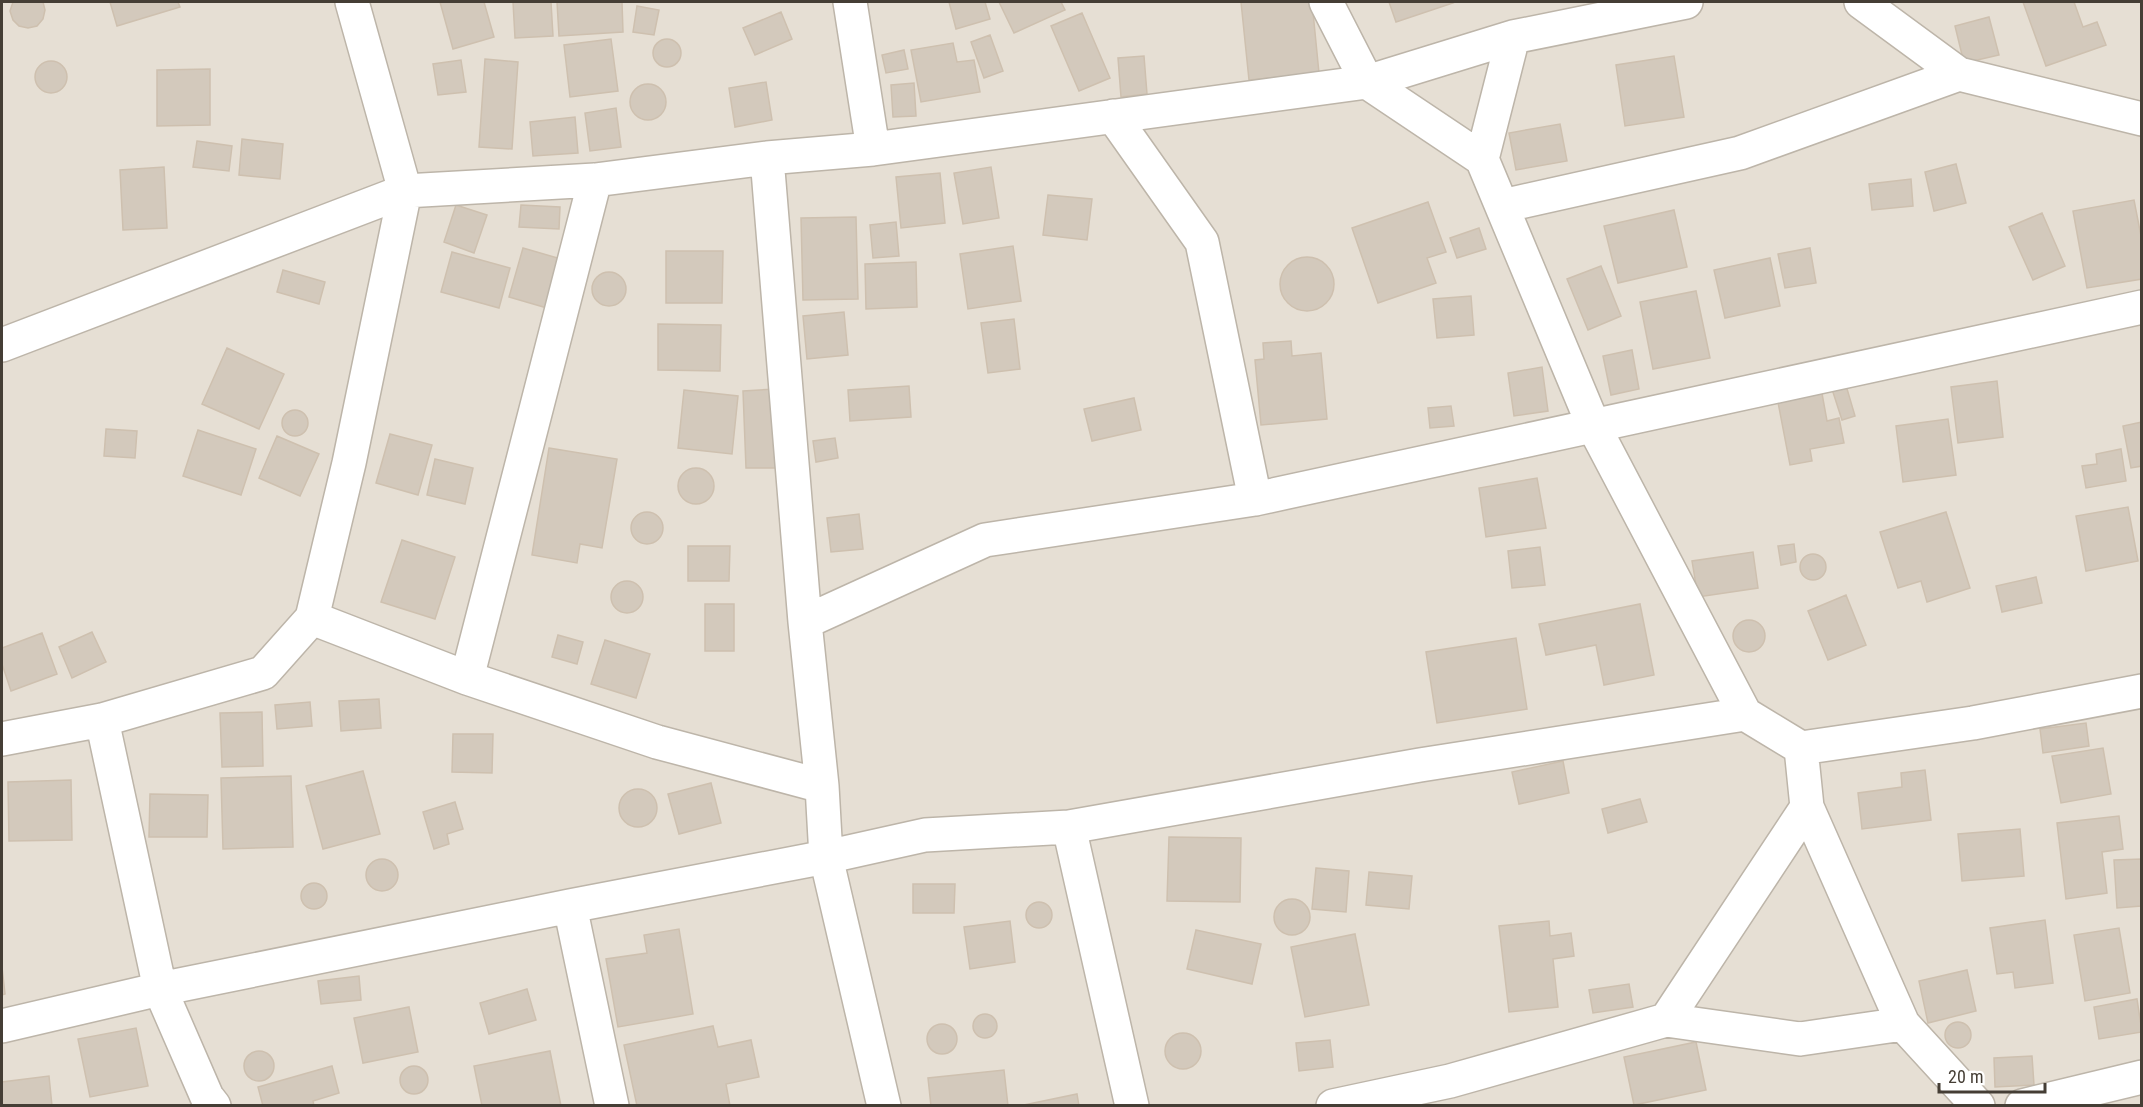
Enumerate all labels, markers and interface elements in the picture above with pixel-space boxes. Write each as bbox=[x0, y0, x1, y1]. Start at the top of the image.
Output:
scale bar bbox=[1939, 1056, 2046, 1094]
text: 20 m bbox=[1948, 1066, 1983, 1087]

